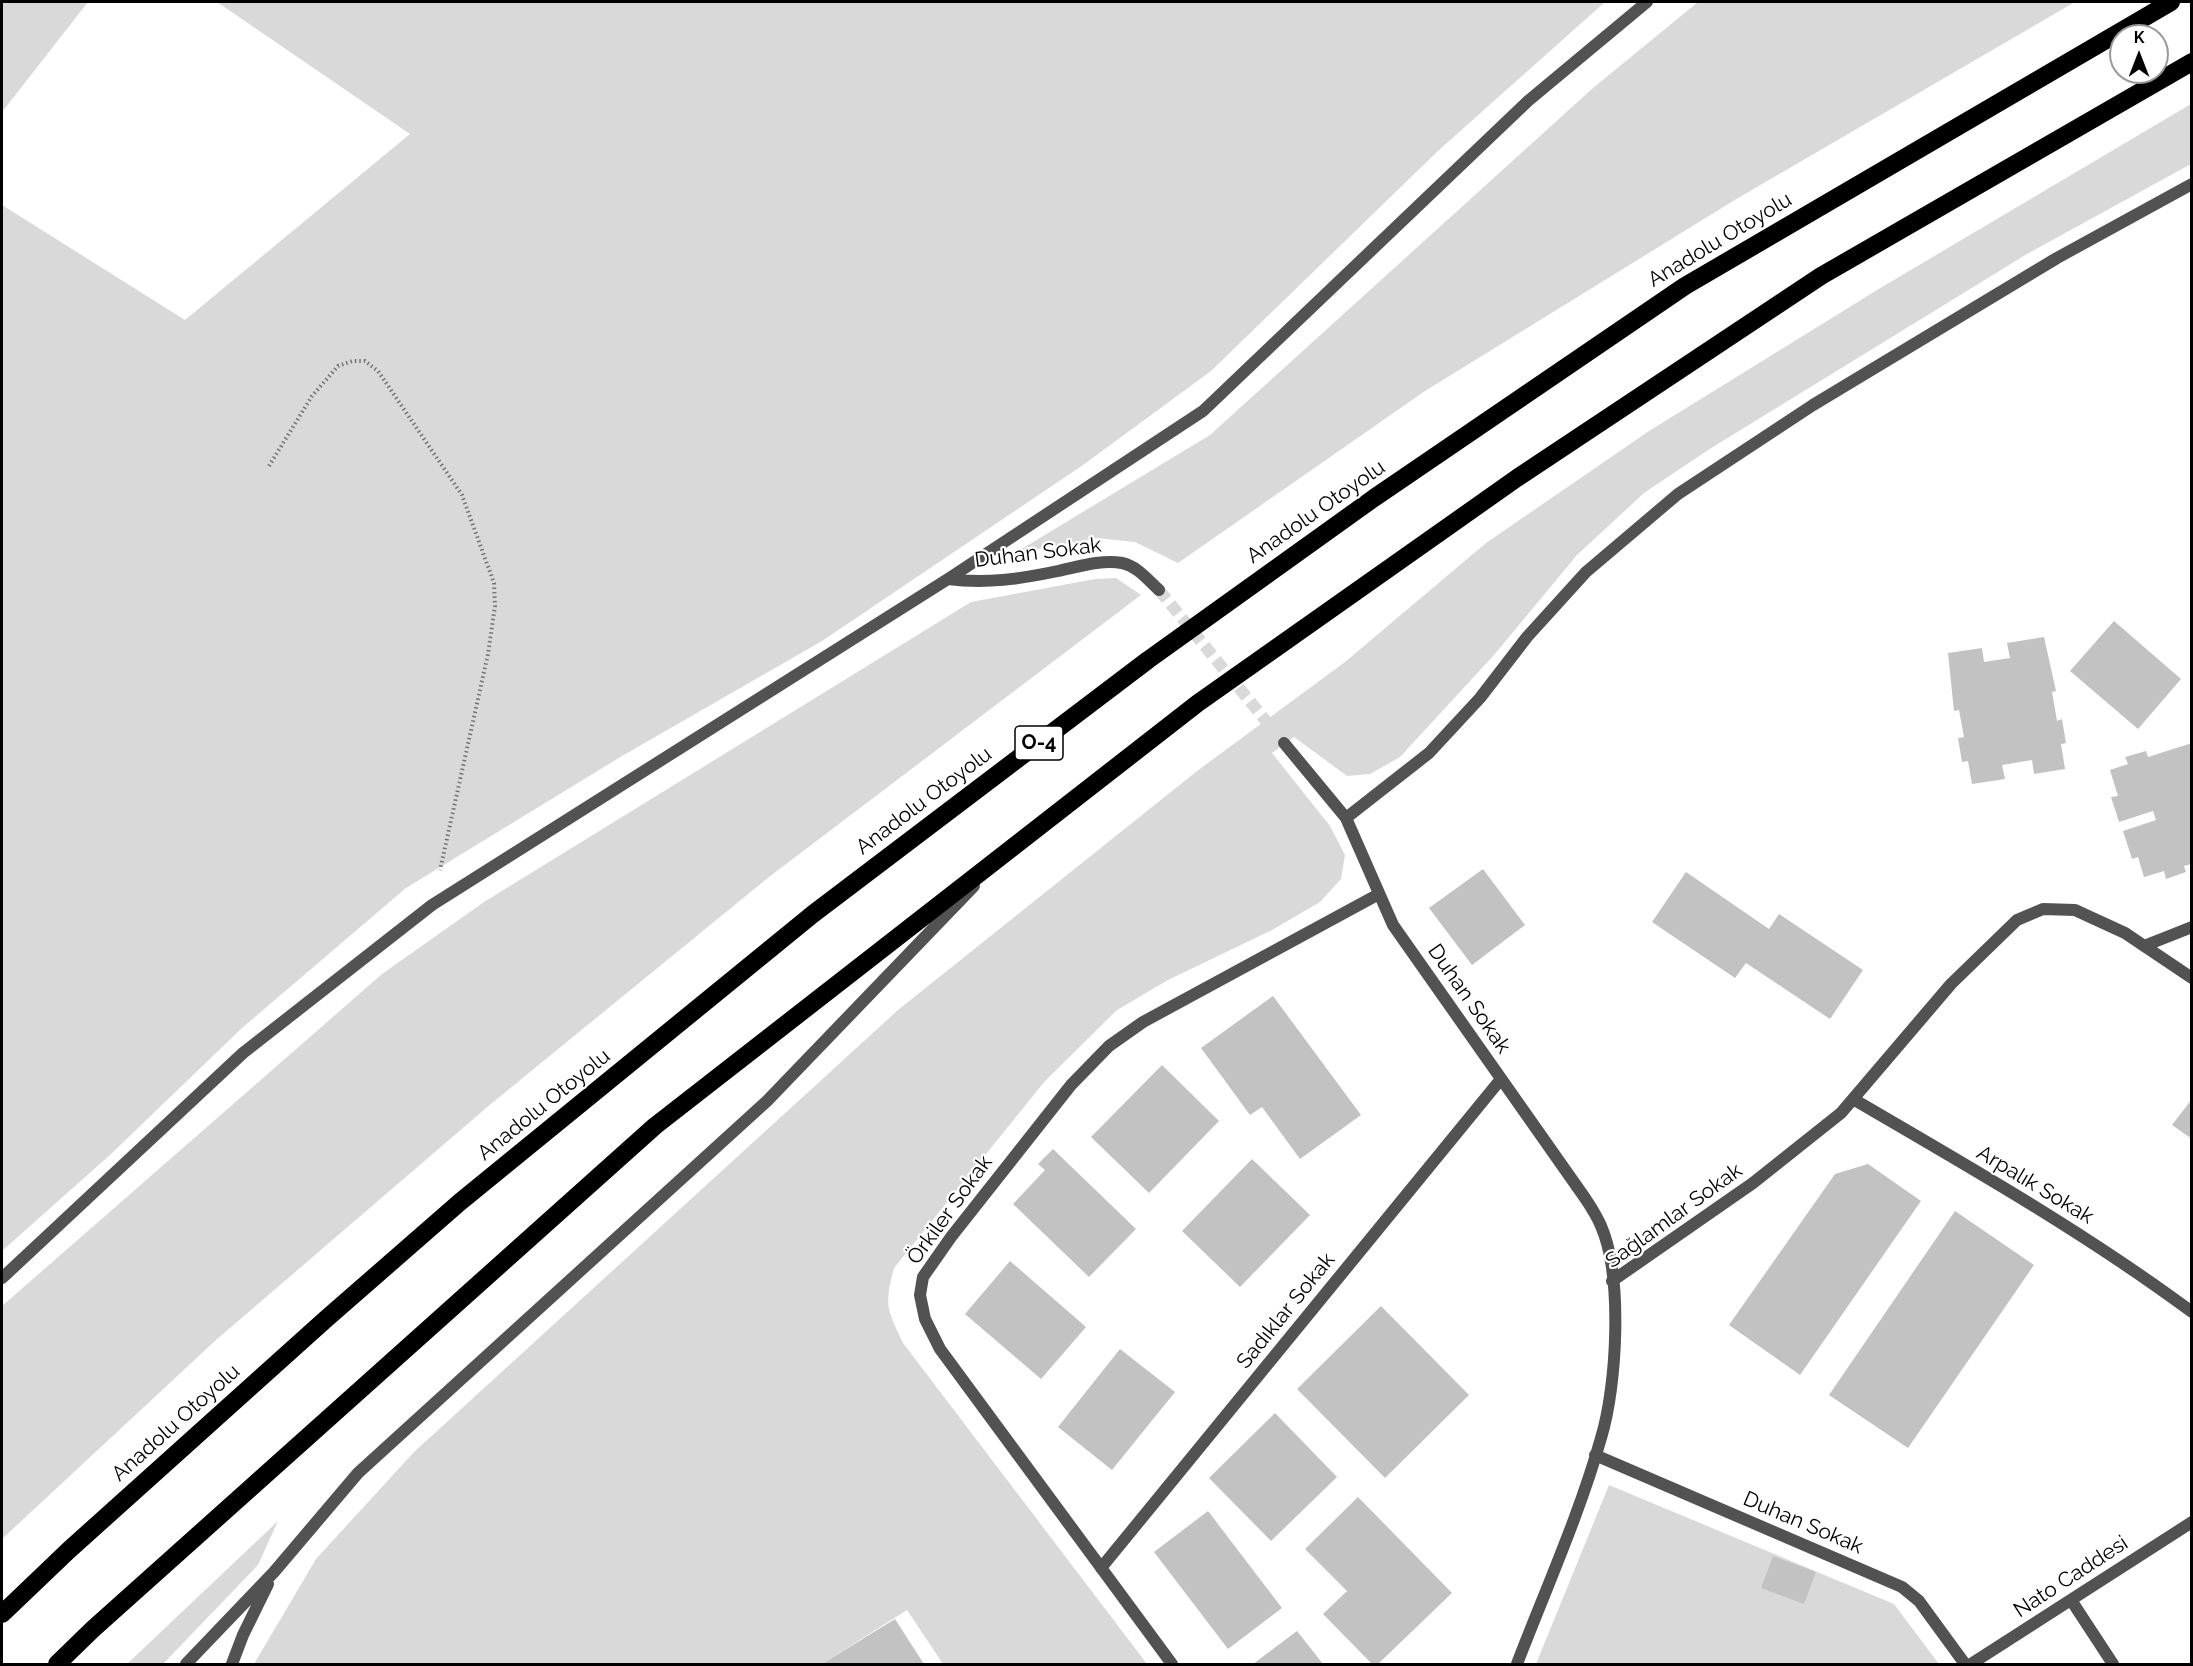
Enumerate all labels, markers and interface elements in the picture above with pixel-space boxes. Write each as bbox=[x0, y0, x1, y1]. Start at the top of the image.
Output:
north arrow bbox=[2109, 24, 2169, 84]
text: K bbox=[2134, 28, 2144, 47]
street label: Anadolu Otoyolu bbox=[1643, 187, 1797, 293]
street label: Anadolu Otoyolu bbox=[1242, 455, 1390, 569]
street label: Duhan Sokak bbox=[973, 533, 1103, 573]
road number: O-4 bbox=[1015, 726, 1063, 760]
street label: Anadolu Otoyolu bbox=[851, 742, 997, 860]
street label: Duhan Sokak bbox=[1422, 939, 1516, 1059]
street label: Anadolu Otoyolu bbox=[473, 1044, 615, 1166]
street label: Arpalık Sokak bbox=[1972, 1140, 2098, 1230]
street label: Örkiler Sokak bbox=[902, 1151, 998, 1269]
street label: Sağlamlar Sokak bbox=[1601, 1158, 1747, 1274]
street label: Sadıklar Sokak bbox=[1232, 1248, 1340, 1374]
street label: Anadolu Otoyolu bbox=[107, 1359, 245, 1487]
street label: Duhan Sokak bbox=[1739, 1486, 1867, 1560]
street label: Nato Caddesi bbox=[2009, 1531, 2133, 1623]

